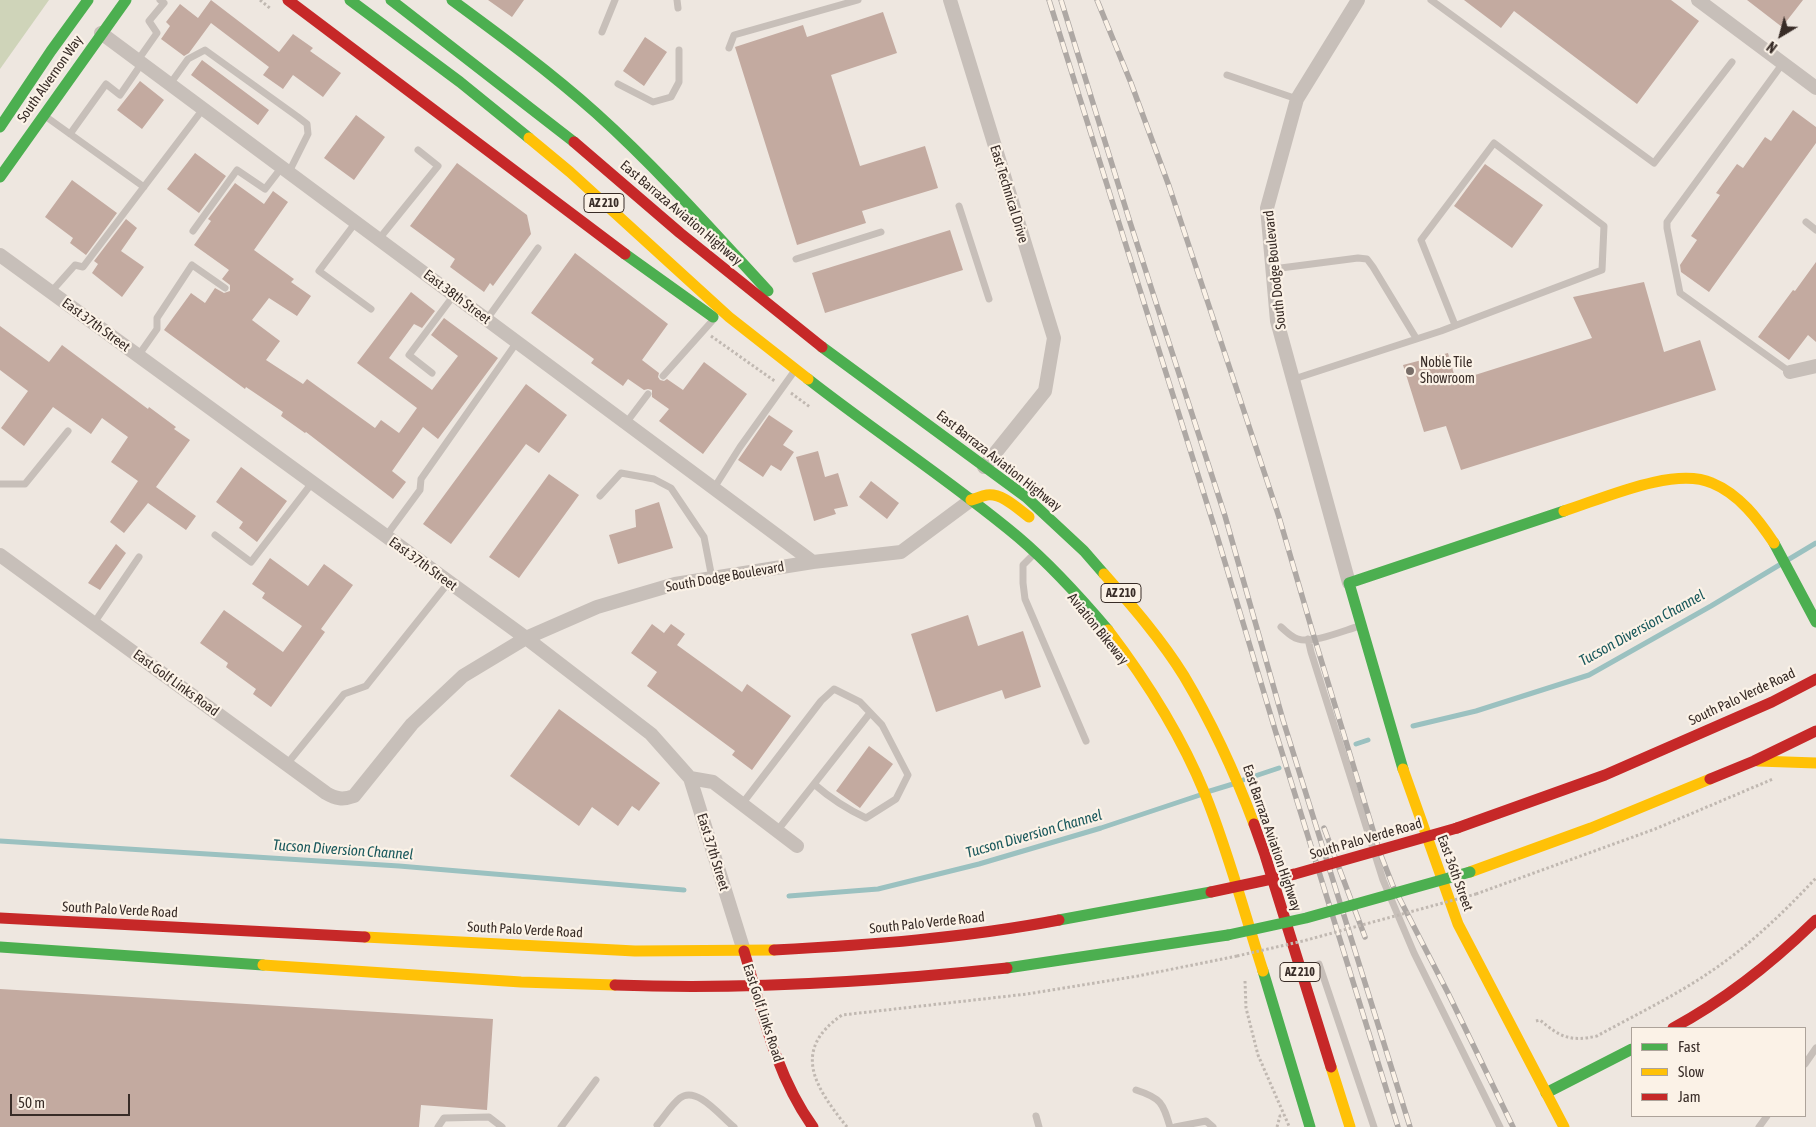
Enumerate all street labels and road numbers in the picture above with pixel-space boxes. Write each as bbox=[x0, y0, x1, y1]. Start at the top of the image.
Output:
street label: South Alvernon Way bbox=[14, 32, 86, 126]
street label: East Technical Drive bbox=[986, 143, 1032, 245]
street label: East Barraza Aviation Highway bbox=[617, 157, 745, 269]
road number: AZ 210 bbox=[584, 194, 624, 212]
street label: South Dodge Boulevard bbox=[1260, 210, 1290, 330]
street label: East 38th Street bbox=[420, 266, 494, 328]
street label: East 37th Street bbox=[59, 295, 133, 355]
street label: East Barraza Aviation Highway bbox=[933, 407, 1065, 515]
street label: East 37th Street bbox=[386, 534, 460, 594]
street label: South Dodge Boulevard bbox=[665, 558, 785, 596]
road number: AZ 210 bbox=[1101, 584, 1141, 602]
street label: Aviation Bikeway bbox=[1064, 590, 1132, 668]
street label: East Golf Links Road bbox=[130, 646, 222, 720]
street label: South Palo Verde Road bbox=[1686, 665, 1798, 729]
street label: East Barraza Aviation Highway bbox=[1239, 762, 1305, 914]
street label: East 37th Street bbox=[693, 811, 733, 893]
street label: South Palo Verde Road bbox=[1308, 815, 1424, 863]
street label: East 36th Street bbox=[1433, 833, 1477, 913]
street label: South Palo Verde Road bbox=[62, 899, 178, 921]
street label: South Palo Verde Road bbox=[869, 909, 985, 937]
street label: South Palo Verde Road bbox=[467, 919, 583, 941]
street label: East Golf Links Road bbox=[739, 962, 787, 1064]
road number: AZ 210 bbox=[1280, 962, 1320, 982]

